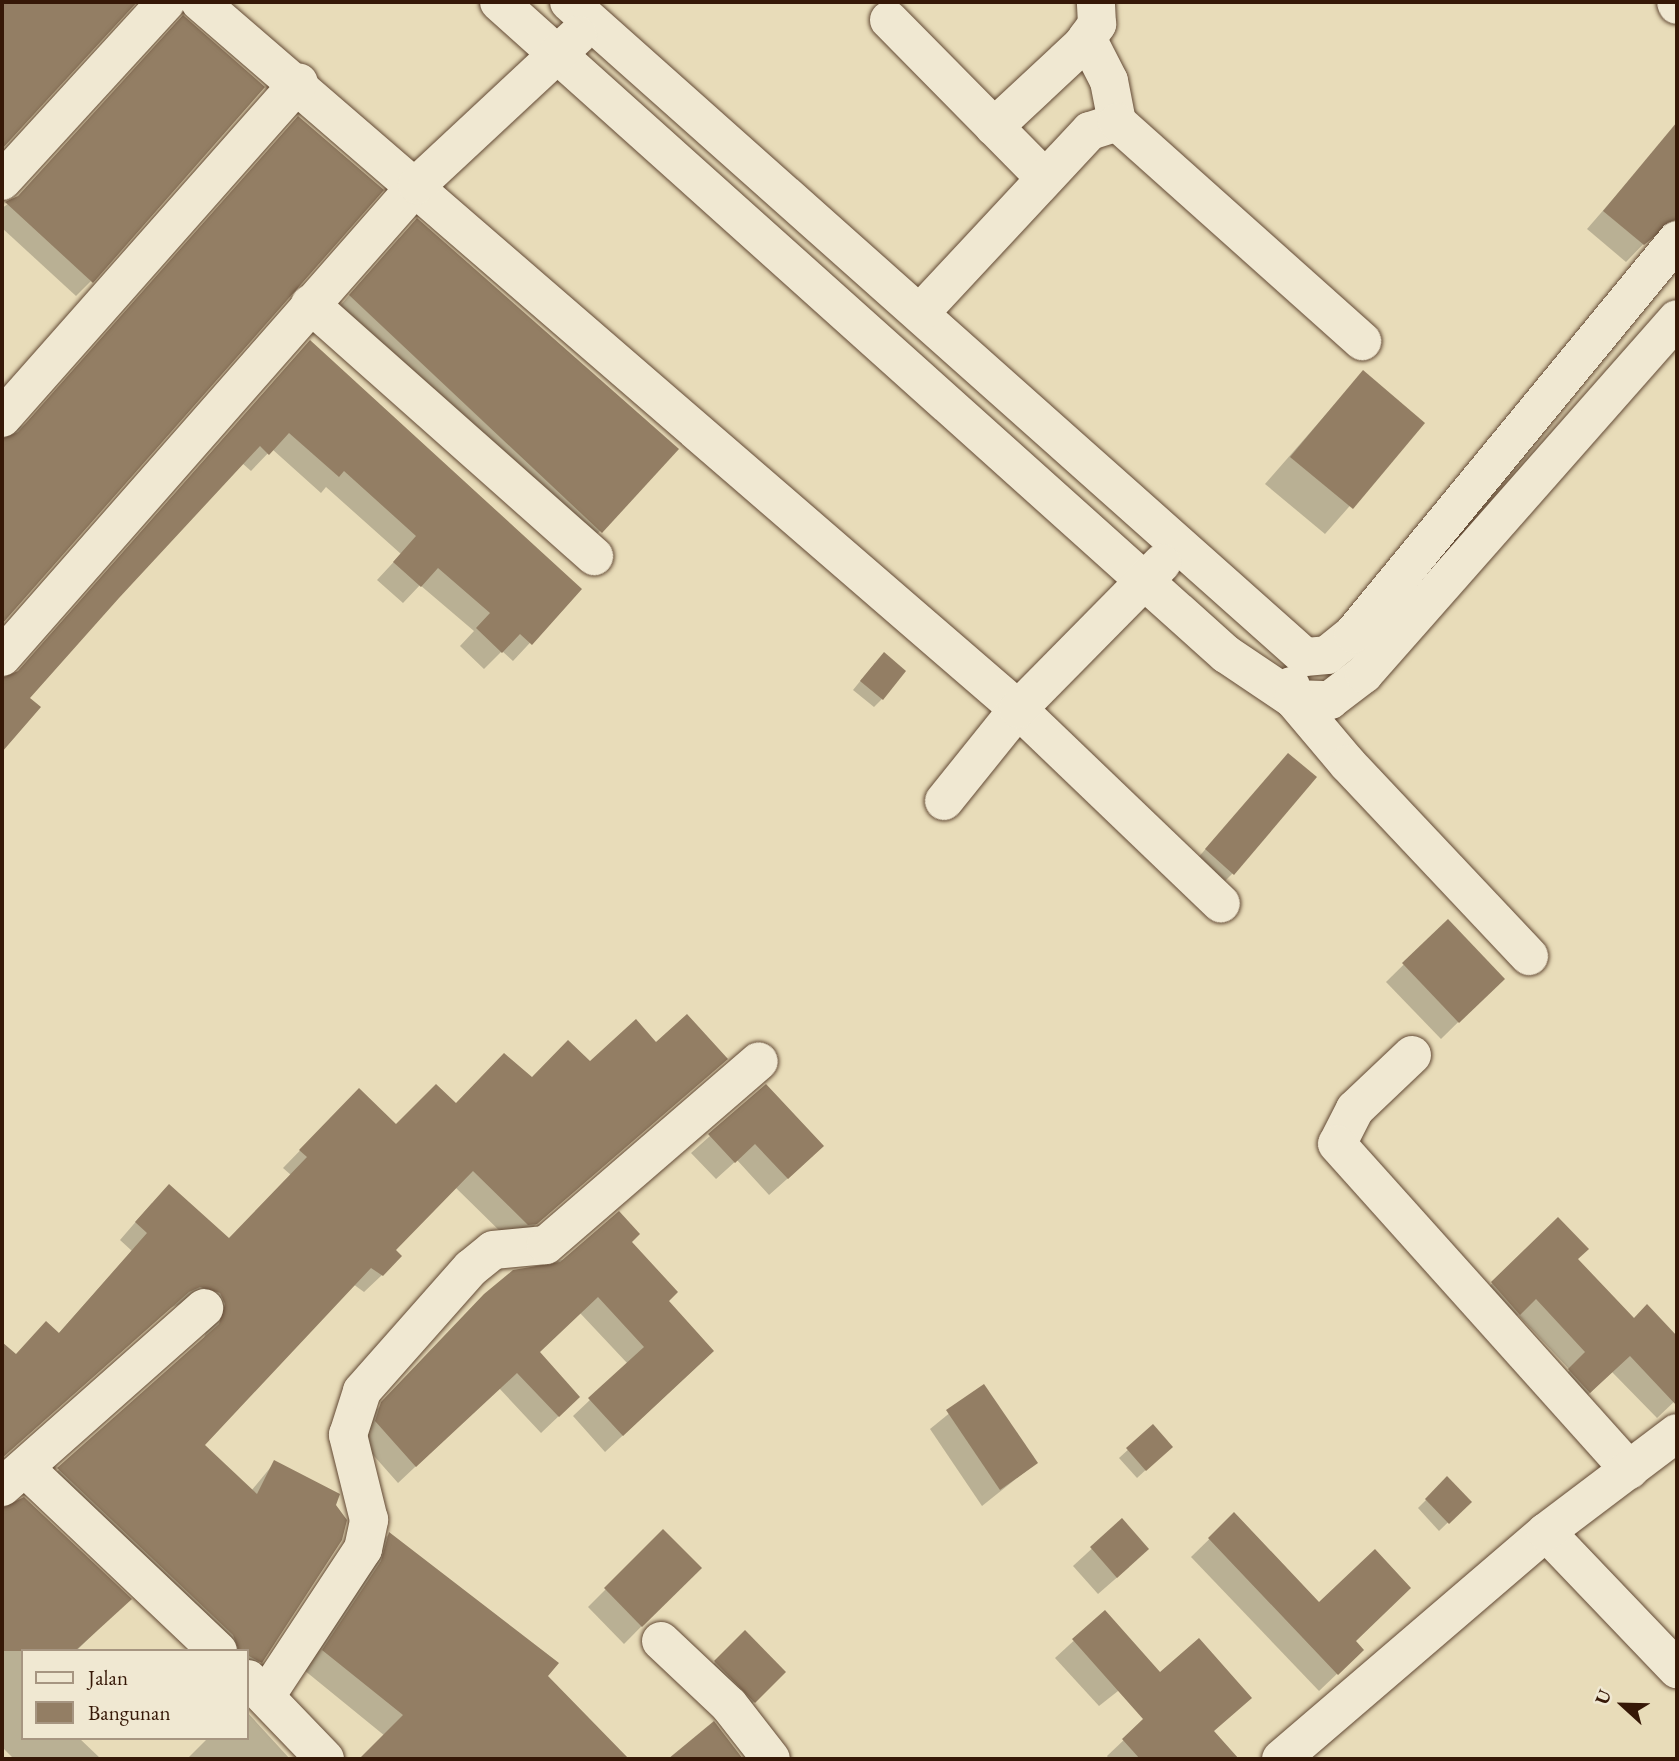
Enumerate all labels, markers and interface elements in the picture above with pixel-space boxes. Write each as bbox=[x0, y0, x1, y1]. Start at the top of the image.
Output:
legend bbox=[21, 1649, 248, 1740]
text: Jalan bbox=[88, 1664, 128, 1691]
north arrow bbox=[1588, 1670, 1658, 1740]
text: U bbox=[1589, 1686, 1617, 1708]
text: Bangunan bbox=[88, 1699, 171, 1726]

